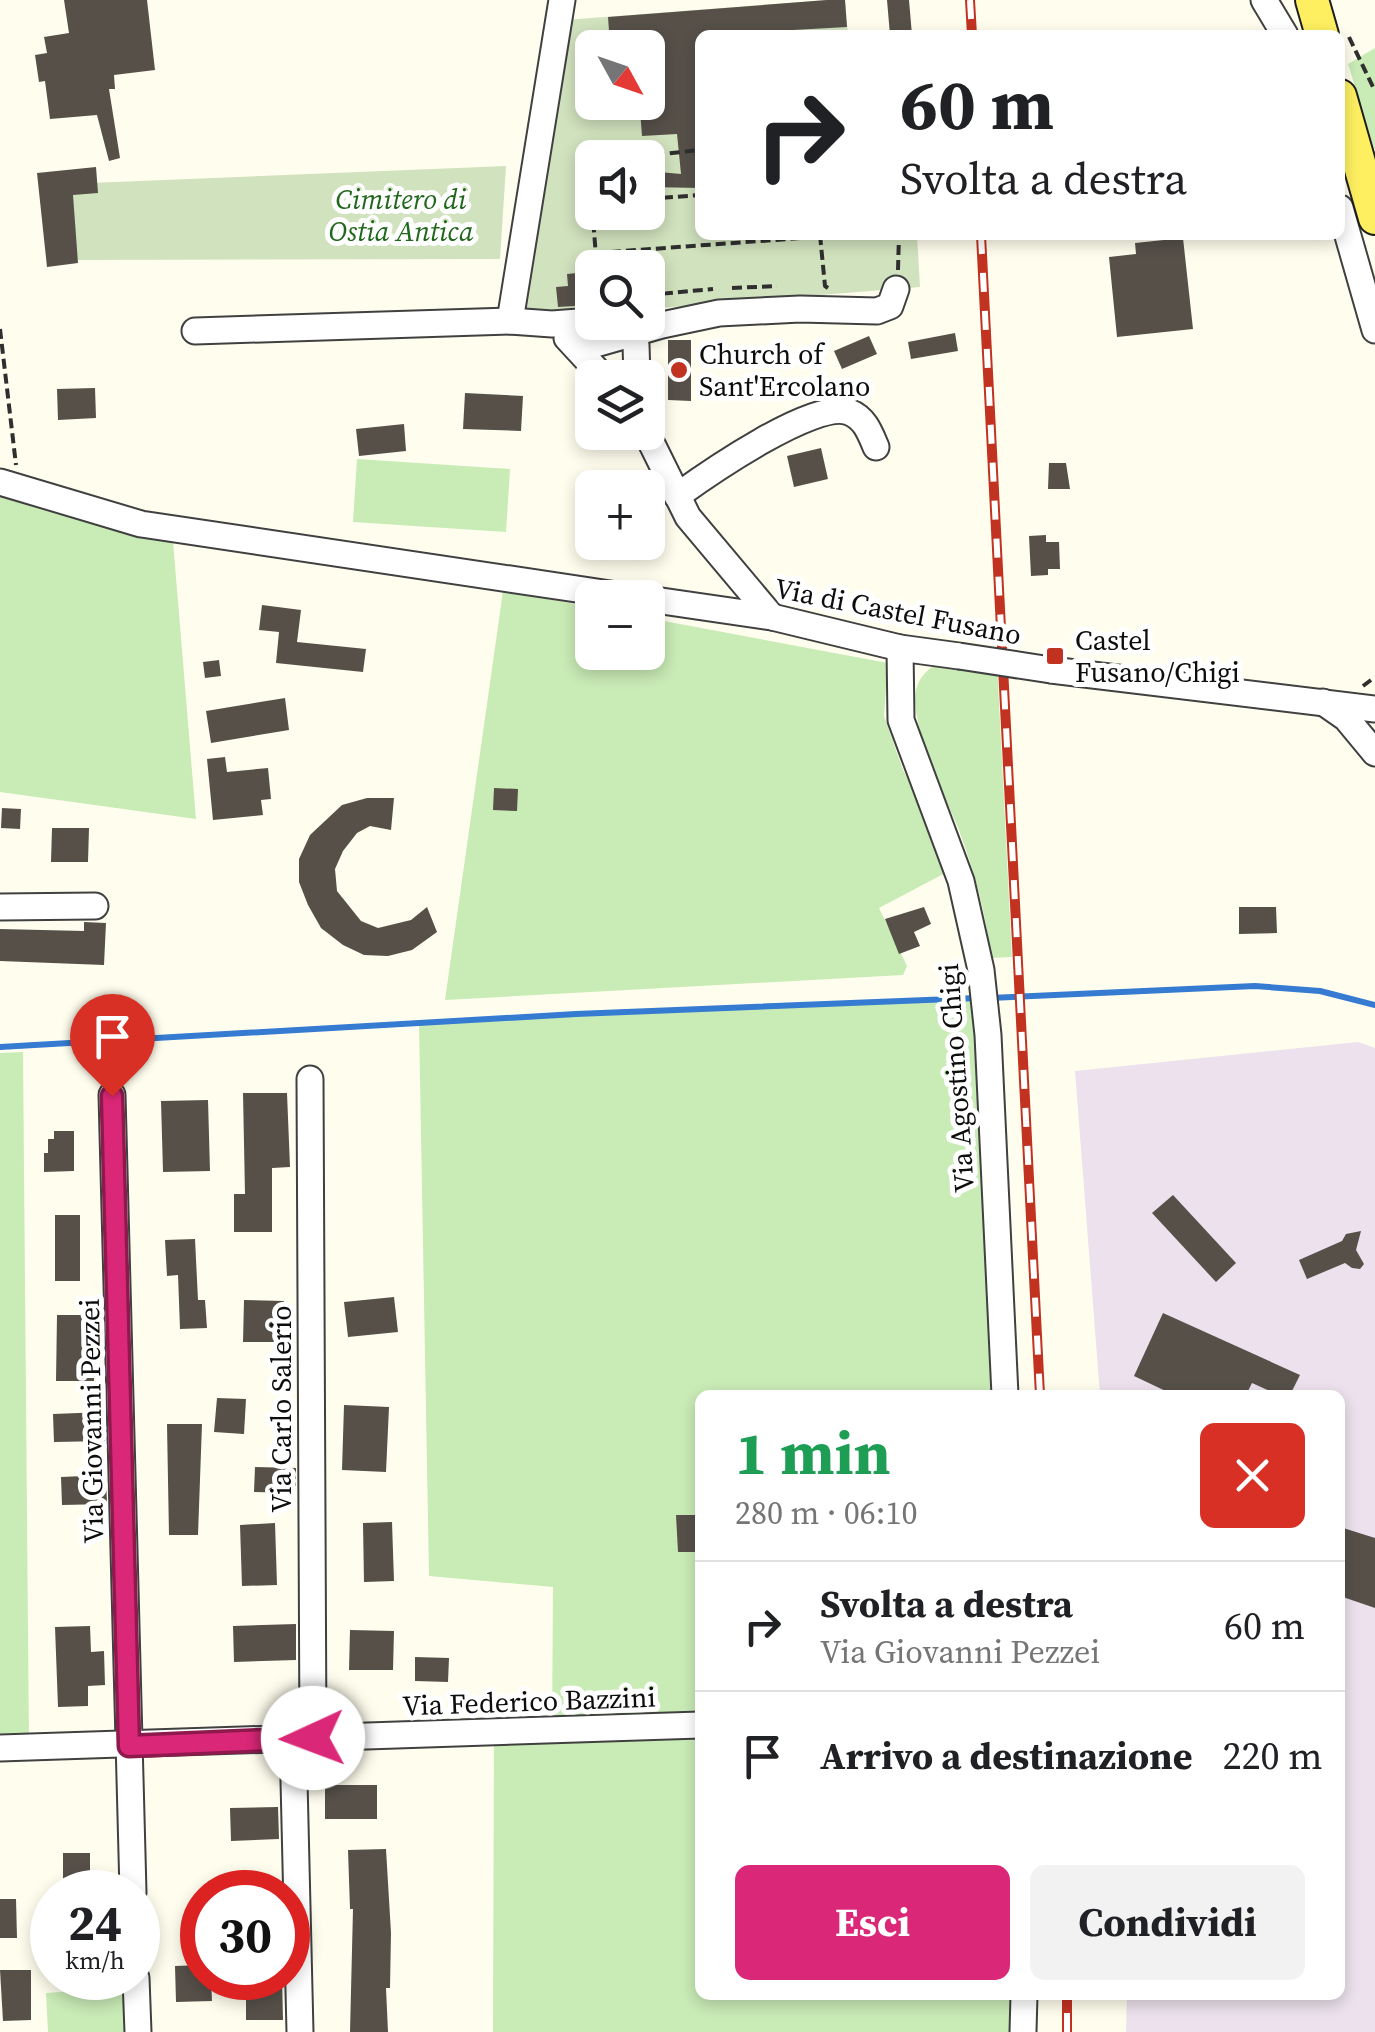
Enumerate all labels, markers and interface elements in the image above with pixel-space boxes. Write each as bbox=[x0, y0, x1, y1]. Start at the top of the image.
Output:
north arrow bbox=[575, 30, 665, 120]
map controls bbox=[575, 30, 665, 670]
text: 60 m bbox=[900, 56, 1054, 152]
icon: right bbox=[735, 70, 865, 200]
button: sound bbox=[575, 140, 665, 230]
text: Svolta a destra bbox=[900, 147, 1187, 209]
park label: Cimitero di Ostia Antica bbox=[328, 180, 474, 250]
button: search bbox=[575, 250, 665, 340]
place label: Church of Sant'Ercolano bbox=[699, 335, 870, 405]
marker: Church of Sant'Ercolano bbox=[668, 359, 690, 381]
button: layers bbox=[575, 360, 665, 450]
button: + bbox=[575, 470, 665, 560]
street label: Via di Castel Fusano bbox=[771, 568, 1025, 654]
button: − bbox=[575, 580, 665, 670]
place label: Castel Fusano/Chigi bbox=[1075, 621, 1240, 691]
marker: Castel Fusano/Chigi bbox=[1044, 645, 1066, 667]
street label: Via Agostino Chigi bbox=[929, 962, 983, 1194]
pin bbox=[70, 994, 155, 1097]
icon: arrive bbox=[85, 1009, 140, 1064]
street label: Via Giovanni Pezzei bbox=[70, 1298, 112, 1544]
street label: Via Carlo Salerio bbox=[262, 1305, 300, 1513]
text: 1 min bbox=[735, 1412, 891, 1494]
button: close bbox=[1200, 1423, 1305, 1528]
text: 280 m · 06:10 bbox=[735, 1491, 917, 1535]
text: Svolta a destra bbox=[820, 1578, 1073, 1630]
icon: right bbox=[735, 1599, 790, 1654]
text: 60 m bbox=[1224, 1600, 1305, 1652]
text: Via Giovanni Pezzei bbox=[820, 1630, 1100, 1674]
street label: Via Federico Bazzini bbox=[402, 1678, 656, 1724]
position arrow bbox=[261, 1686, 365, 1790]
icon: arrive bbox=[735, 1729, 790, 1784]
text: Arrivo a destinazione bbox=[820, 1730, 1193, 1782]
text: 220 m bbox=[1223, 1730, 1323, 1782]
button: Esci bbox=[735, 1865, 1010, 1980]
button: Condividi bbox=[1030, 1865, 1305, 1980]
speed limit sign: 30 bbox=[180, 1870, 310, 2000]
text: 24 bbox=[68, 1888, 122, 1957]
text: km/h bbox=[65, 1943, 125, 1977]

